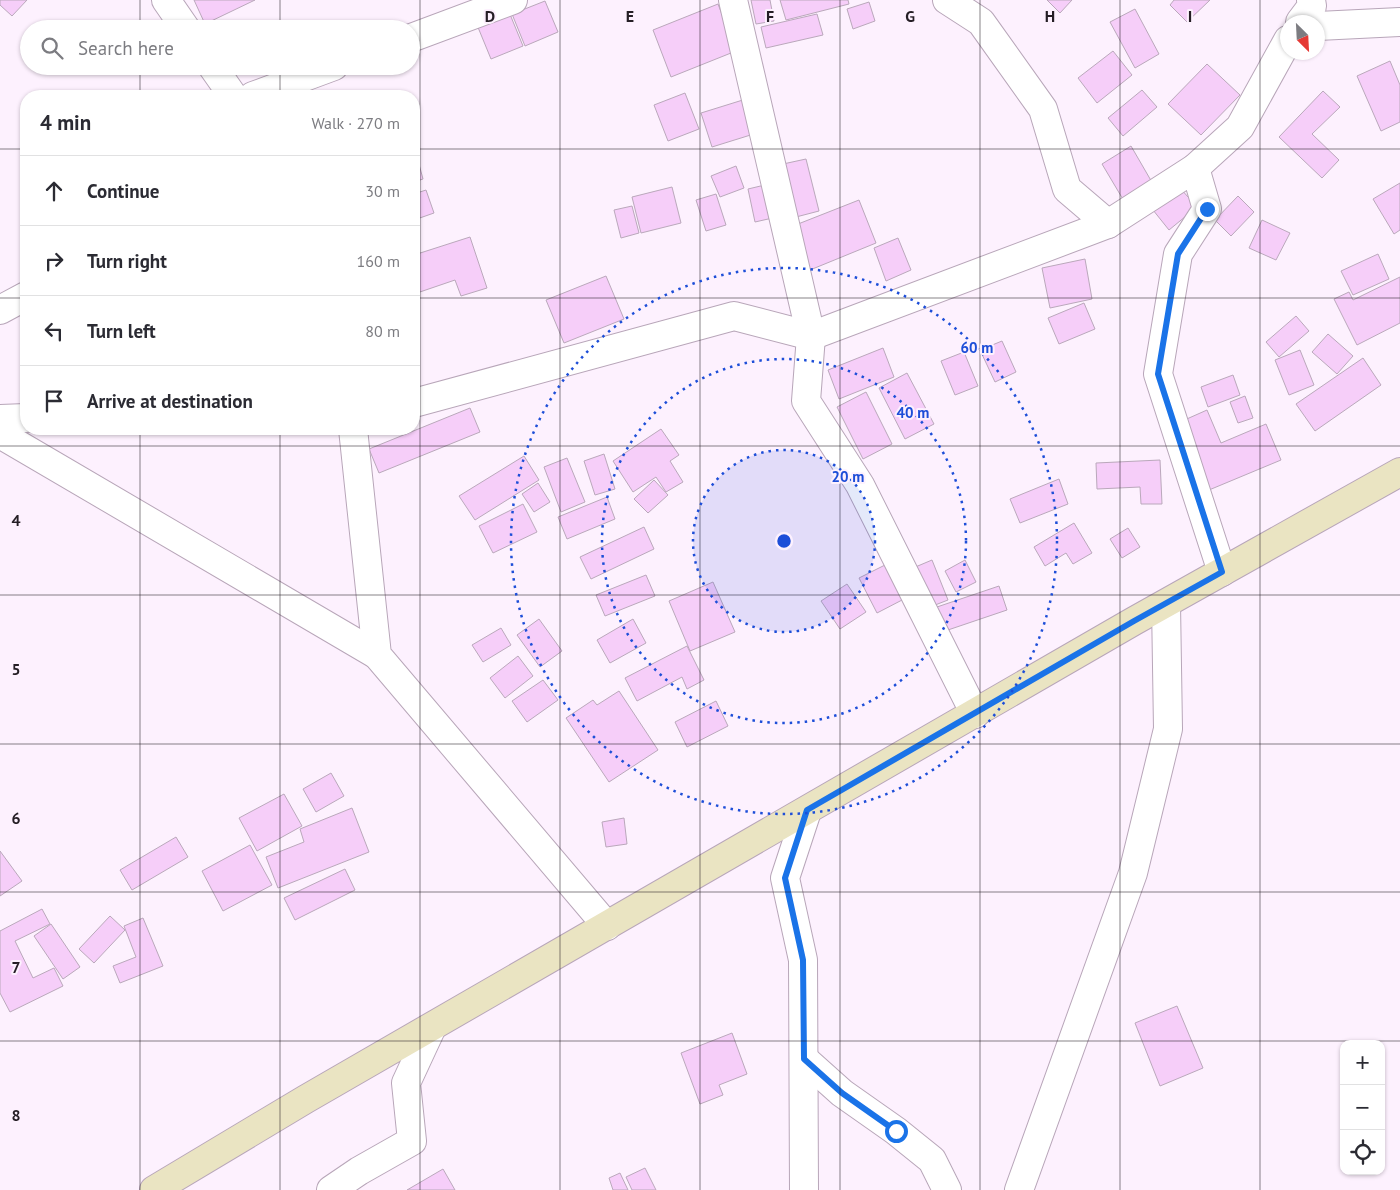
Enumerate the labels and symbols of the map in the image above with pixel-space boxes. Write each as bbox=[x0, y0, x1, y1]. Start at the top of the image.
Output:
text: D bbox=[485, 6, 495, 26]
text: E bbox=[626, 6, 634, 26]
text: F bbox=[766, 6, 774, 26]
text: G bbox=[905, 6, 915, 26]
text: H bbox=[1045, 6, 1055, 26]
text: I bbox=[1188, 6, 1192, 26]
north arrow bbox=[1280, 15, 1325, 60]
route end bbox=[1196, 198, 1219, 221]
text: 60 m bbox=[961, 338, 993, 357]
text: 40 m bbox=[897, 403, 929, 422]
text: 20 m bbox=[832, 467, 864, 486]
text: 4 bbox=[11, 510, 21, 530]
centre of rings bbox=[775, 532, 793, 550]
text: 5 bbox=[11, 659, 21, 679]
text: 6 bbox=[11, 808, 21, 828]
text: 7 bbox=[11, 957, 21, 977]
text: 8 bbox=[11, 1105, 21, 1125]
route start bbox=[885, 1120, 908, 1143]

